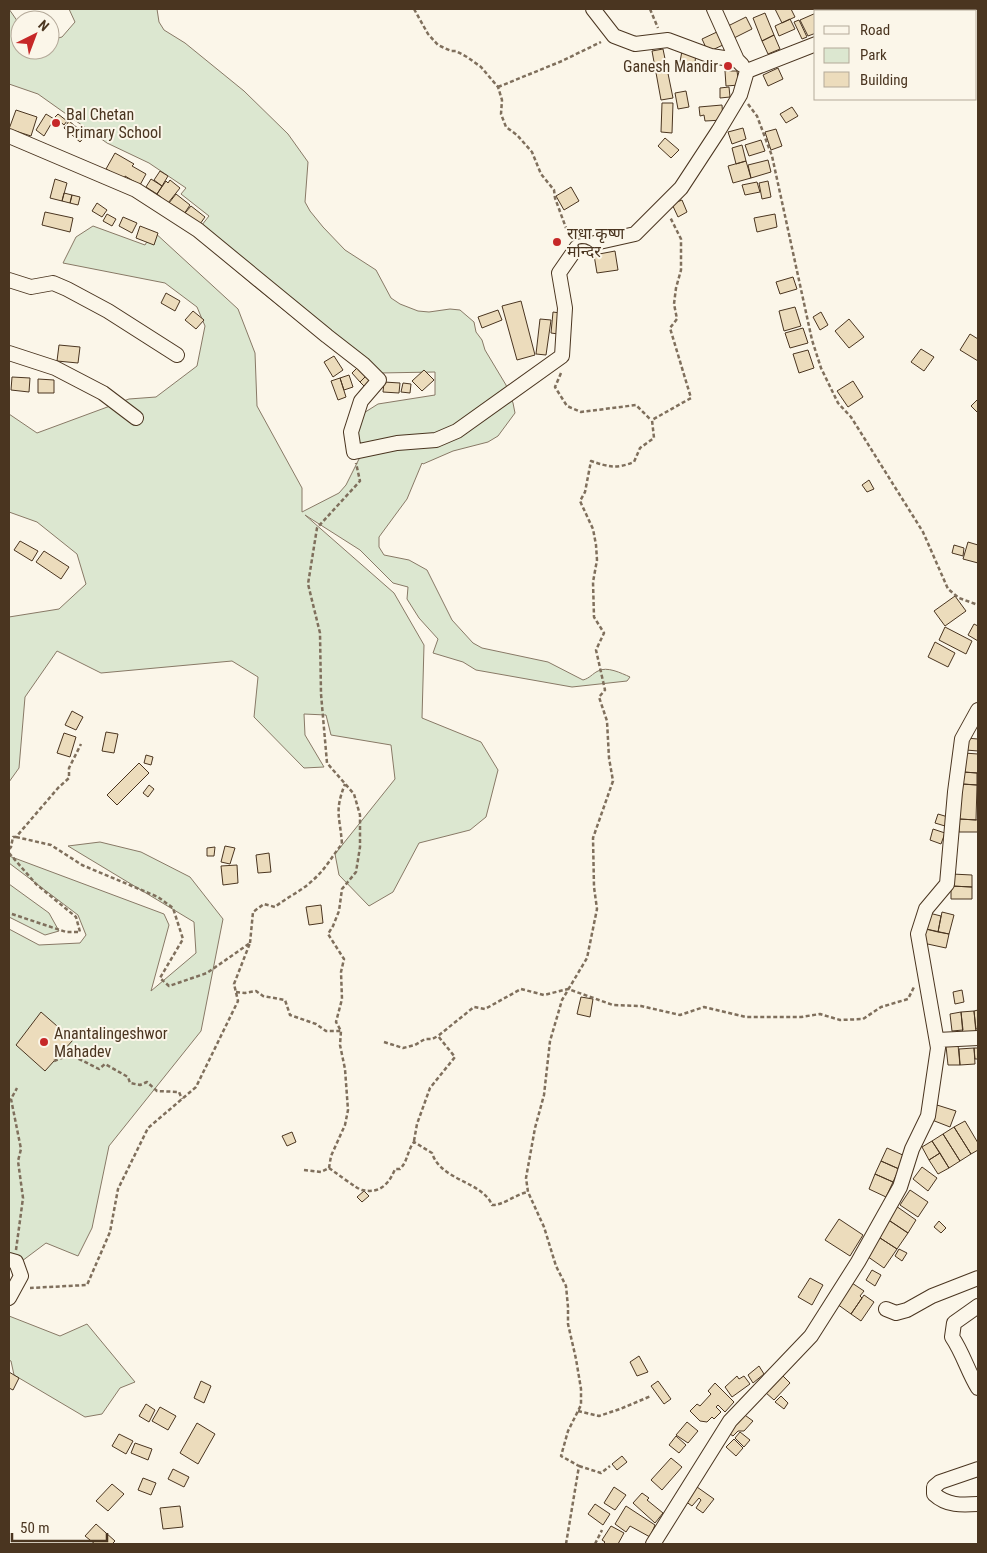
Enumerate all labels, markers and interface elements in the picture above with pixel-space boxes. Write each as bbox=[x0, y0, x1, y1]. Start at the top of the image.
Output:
north arrow bbox=[10, 10, 60, 60]
legend bbox=[814, 10, 977, 100]
text: N bbox=[35, 17, 52, 34]
text: Road bbox=[860, 21, 890, 39]
text: Park bbox=[860, 46, 887, 64]
place label: Ganesh Mandir bbox=[623, 57, 718, 76]
marker: Ganesh Mandir bbox=[722, 60, 734, 72]
text: Building bbox=[860, 71, 908, 89]
place label: Bal Chetan Primary School bbox=[66, 105, 162, 142]
marker: Bal Chetan Primary School bbox=[50, 117, 62, 129]
place label: राधा कृष्ण मन्दिर bbox=[567, 224, 625, 261]
marker: राधा कृष्ण मन्दिर bbox=[551, 236, 563, 248]
place label: Anantalingeshwor Mahadev bbox=[54, 1024, 168, 1061]
marker: Anantalingeshwor Mahadev bbox=[38, 1036, 50, 1048]
scale bar bbox=[12, 1510, 108, 1542]
text: 50 m bbox=[20, 1519, 50, 1537]

